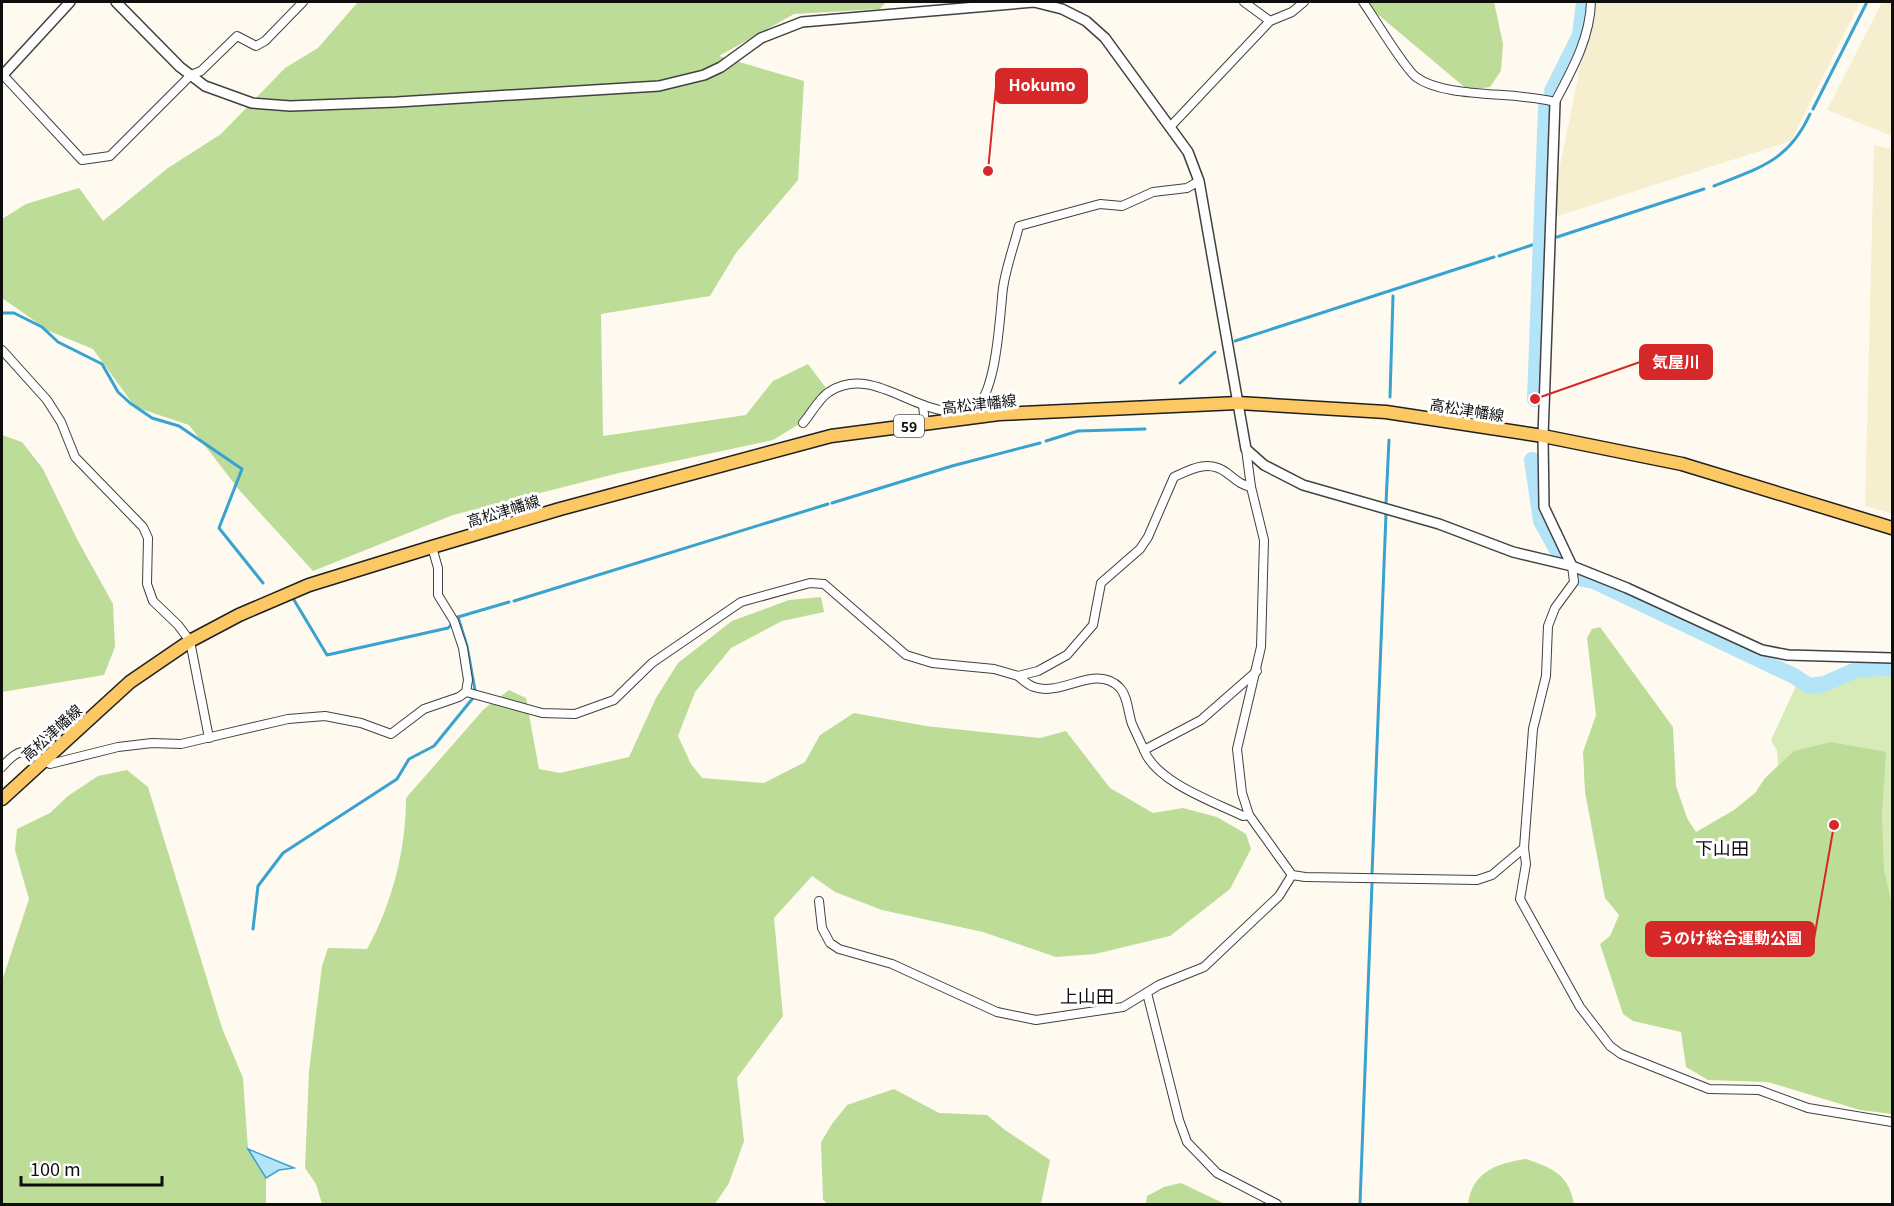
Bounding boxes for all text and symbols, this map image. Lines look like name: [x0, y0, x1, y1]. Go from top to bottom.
callout: Hokumo: [996, 69, 1087, 103]
text: Hokumo: [1008, 72, 1076, 96]
callout: 気屋川: [1640, 345, 1712, 379]
text: 気屋川: [1652, 349, 1700, 373]
street label: 高松津幡線: [941, 389, 1017, 417]
street label: 高松津幡線: [1428, 393, 1506, 425]
road number: 59: [894, 415, 924, 437]
street label: 高松津幡線: [464, 489, 542, 531]
street label: 高松津幡線: [16, 699, 86, 765]
district label: 下山田: [1695, 834, 1749, 860]
callout: うのけ総合運動公園: [1646, 922, 1814, 956]
text: うのけ総合運動公園: [1658, 925, 1802, 949]
district label: 上山田: [1060, 982, 1114, 1008]
scale bar: [21, 1149, 162, 1187]
text: 100 m: [30, 1155, 81, 1181]

